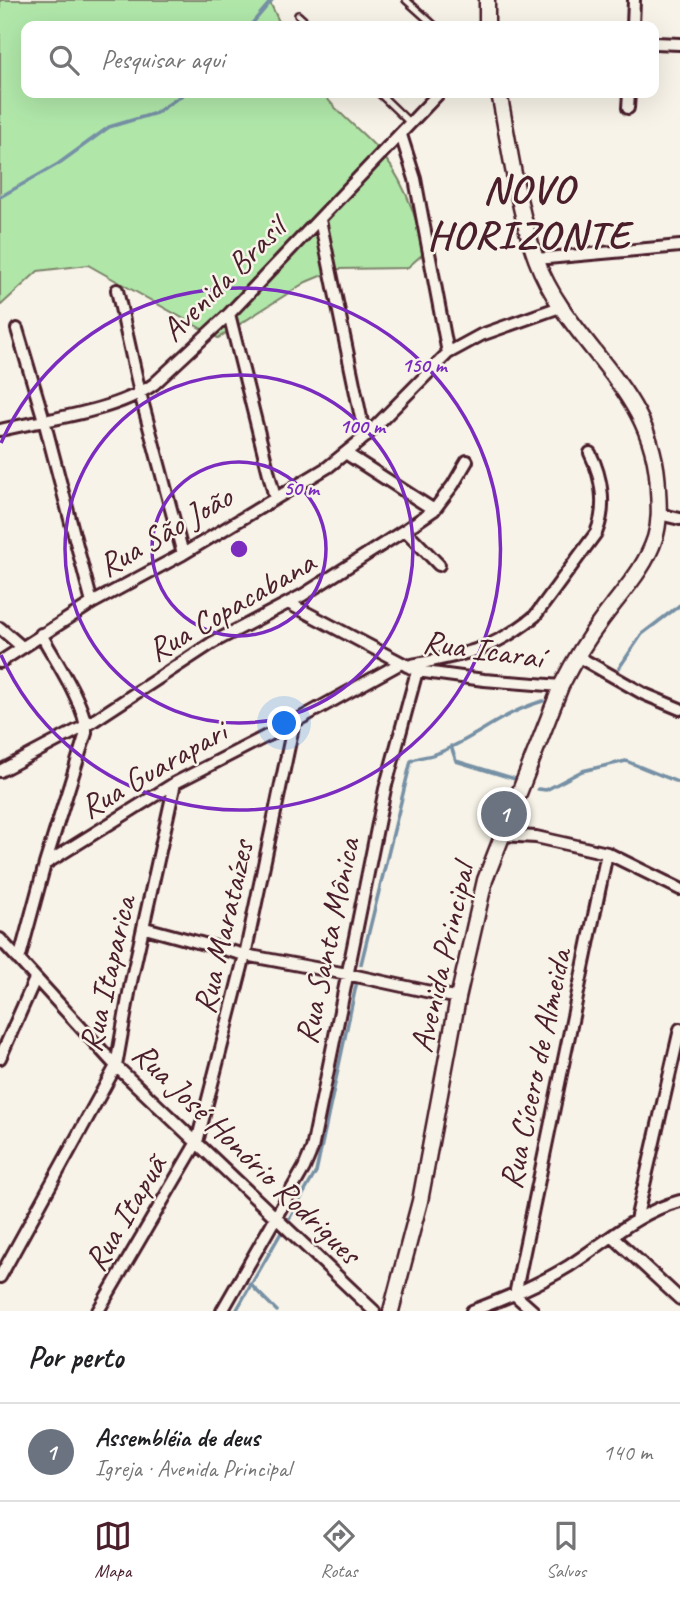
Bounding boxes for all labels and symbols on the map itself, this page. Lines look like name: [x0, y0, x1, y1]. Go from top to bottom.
district label: NOVO HORIZONTE: [427, 164, 634, 260]
street label: Avenida Brasil: [152, 204, 298, 350]
text: 150 m: [401, 352, 449, 378]
text: 100 m: [339, 413, 387, 439]
street label: Rua São João: [90, 475, 242, 586]
text: 50 m: [283, 475, 321, 501]
centre of rings: [227, 537, 251, 561]
street label: Rua Copacabana: [140, 540, 325, 671]
street label: Rua Icaraí: [420, 620, 552, 679]
your location: [267, 706, 301, 740]
street label: Rua Guarapari: [72, 708, 237, 828]
pin: 1: [481, 788, 527, 840]
street label: Rua Santa Mônica: [285, 833, 370, 1048]
street label: Rua Marataízes: [183, 834, 264, 1018]
street label: Avenida Principal: [400, 854, 485, 1056]
street label: Rua Itaparica: [69, 890, 146, 1056]
street label: Rua Cícero de Almeida: [489, 943, 581, 1193]
street label: Rua José Honório Rodrigues: [124, 1033, 372, 1275]
street label: Rua Itapuã: [74, 1145, 178, 1278]

